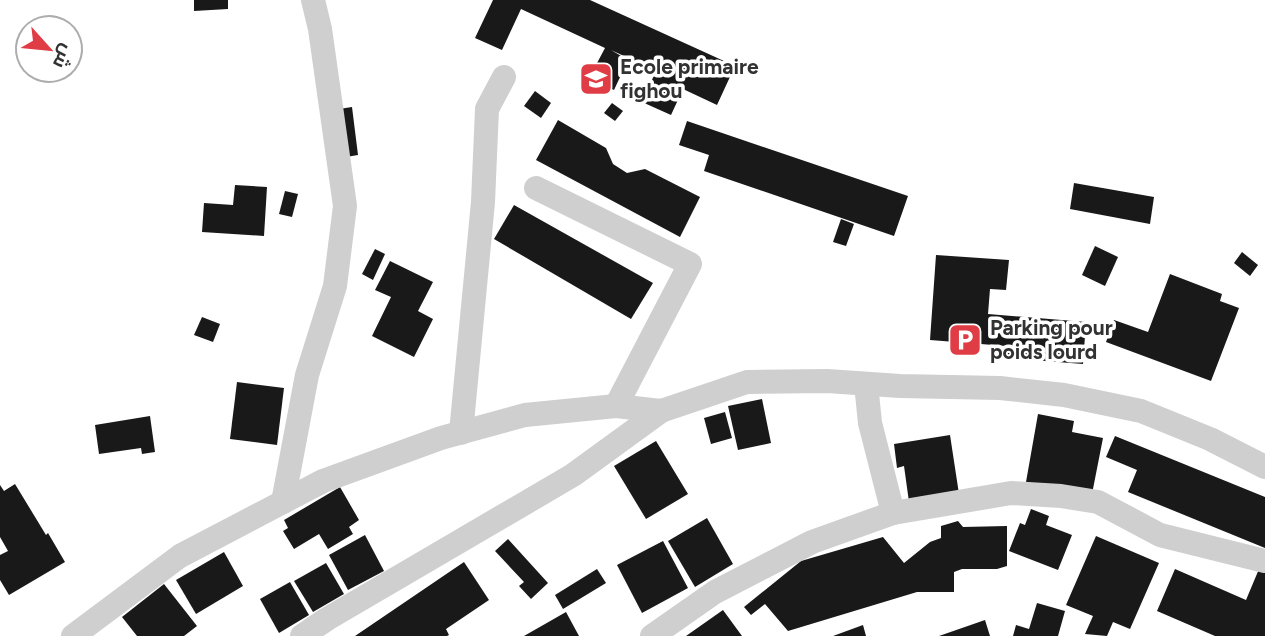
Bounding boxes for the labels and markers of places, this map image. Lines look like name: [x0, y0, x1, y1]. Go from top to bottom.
place label: Ecole primaire fighou: [620, 54, 759, 103]
school or university icon: Ecole primaire fighou: [577, 60, 615, 98]
place label: Parking pour poids lourd: [990, 315, 1113, 364]
parking icon: Parking pour poids lourd: [946, 321, 984, 359]

